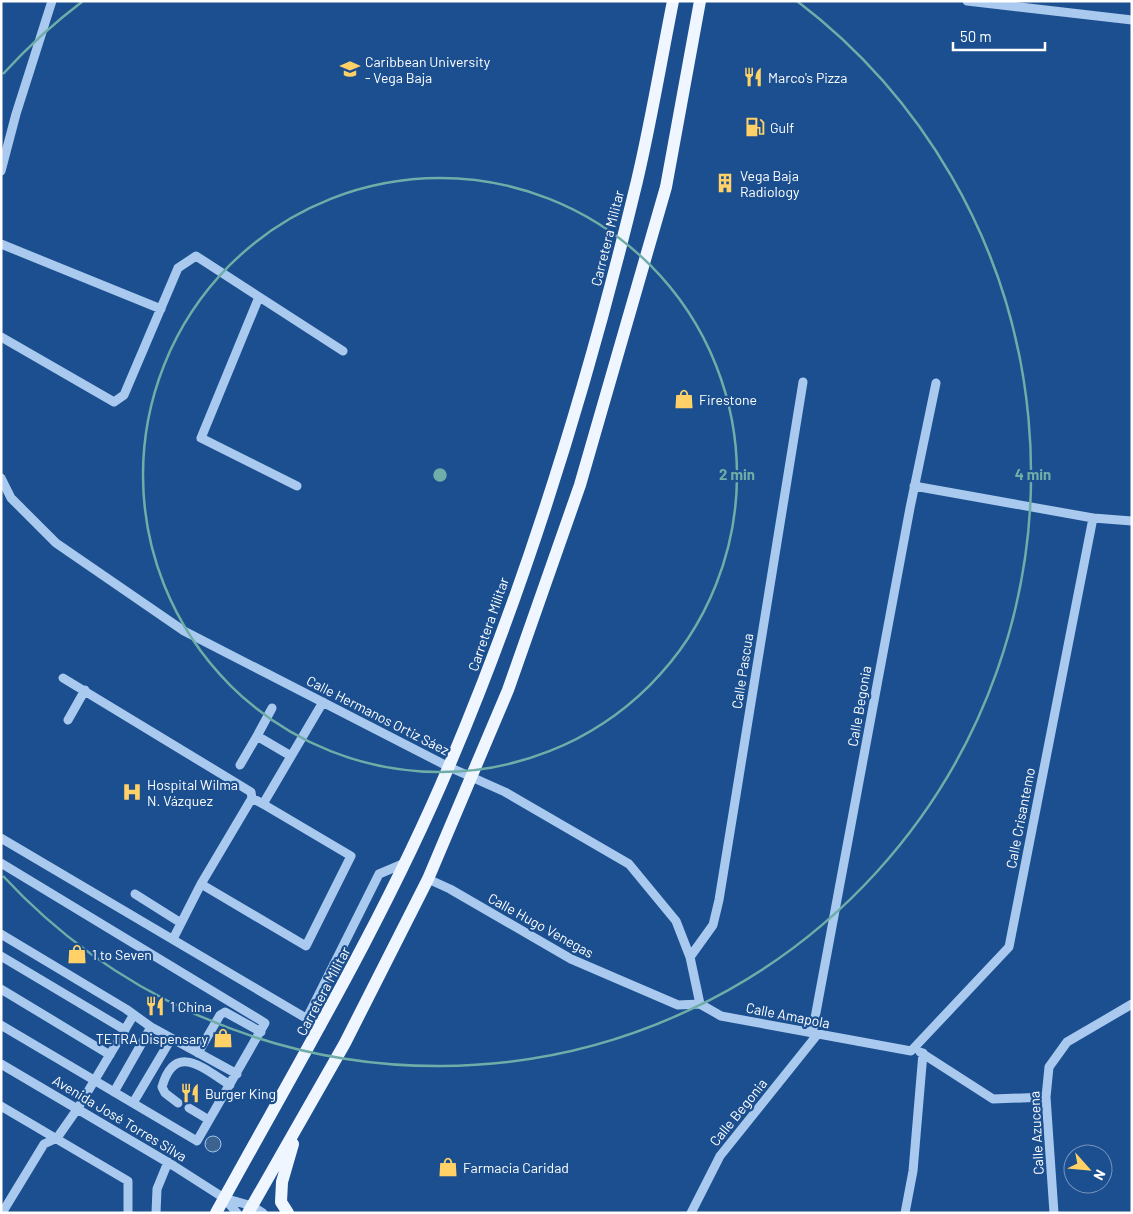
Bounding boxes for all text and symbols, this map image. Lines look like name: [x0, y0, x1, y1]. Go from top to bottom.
scale bar: [953, 20, 1046, 52]
text: 50 m: [960, 27, 992, 45]
place label: Caribbean University - Vega Baja: [365, 53, 491, 86]
school or university icon: Caribbean University - Vega Baja: [339, 58, 361, 80]
restaurant icon: Marco's Pizza: [742, 66, 764, 88]
place label: Marco's Pizza: [768, 69, 847, 86]
fuel station icon: Gulf: [744, 116, 766, 138]
place label: Gulf: [770, 119, 794, 136]
place label: Vega Baja Radiology: [740, 167, 800, 200]
building icon: Vega Baja Radiology: [714, 172, 736, 194]
street label: Carretera Militar: [587, 188, 627, 288]
shop icon: Firestone: [673, 388, 695, 410]
place label: Firestone: [699, 391, 757, 408]
text: 2 min: [719, 465, 755, 483]
text: 4 min: [1015, 465, 1051, 483]
centre of rings: [431, 466, 449, 484]
street label: Carretera Militar: [464, 575, 512, 673]
street label: Calle Pascua: [728, 632, 756, 710]
street label: Calle Begonia: [844, 664, 874, 748]
street label: Calle Hermanos Ortiz Sáez: [304, 672, 452, 758]
street label: Calle Crisantemo: [1002, 766, 1038, 870]
place label: Hospital Wilma N. Vázquez: [147, 776, 238, 809]
hospital icon: Hospital Wilma N. Vázquez: [121, 781, 143, 803]
street label: Calle Hugo Venegas: [485, 889, 597, 961]
shop icon: 1 to Seven: [66, 943, 88, 965]
street label: Carretera Militar: [292, 944, 354, 1038]
place label: 1 to Seven: [92, 946, 152, 963]
restaurant icon: 1 China: [144, 995, 166, 1017]
place label: 1 China: [170, 998, 212, 1015]
street label: Calle Amapola: [745, 999, 831, 1031]
shop icon: TETRA Dispensary: [212, 1027, 234, 1049]
place label: TETRA Dispensary: [96, 1030, 209, 1047]
street label: Avenida José Torres Silva: [50, 1071, 190, 1165]
street label: Calle Begonia: [706, 1075, 770, 1149]
restaurant icon: Burger King: [179, 1082, 201, 1104]
place label: Burger King: [205, 1085, 276, 1102]
street label: Calle Azucena: [1025, 1091, 1047, 1175]
north arrow: [1063, 1144, 1113, 1194]
shop icon: Farmacia Caridad: [437, 1156, 459, 1178]
place label: Farmacia Caridad: [463, 1159, 569, 1176]
text: N: [1090, 1167, 1110, 1183]

